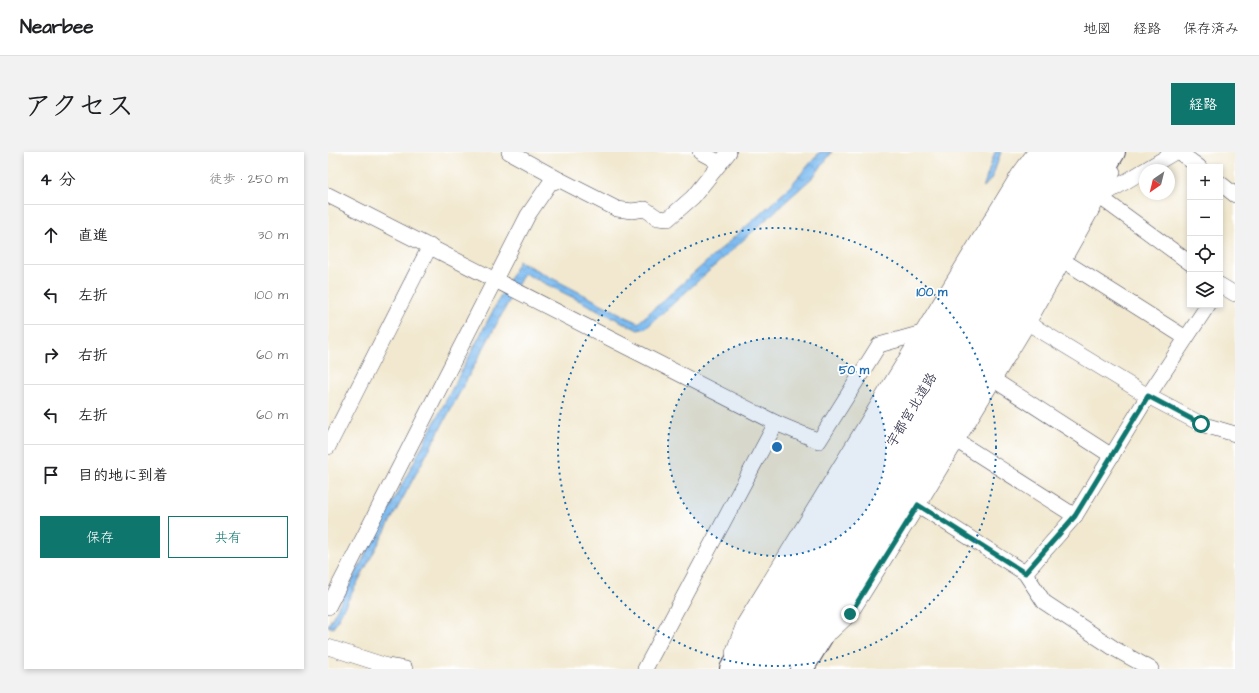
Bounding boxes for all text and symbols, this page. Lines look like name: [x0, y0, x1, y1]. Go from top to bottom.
text: Nearbee: [20, 14, 94, 41]
text: 地図: [1083, 19, 1111, 39]
text: 経路: [1133, 19, 1161, 39]
text: 保存済み: [1183, 19, 1239, 39]
button: 経路: [1171, 83, 1235, 125]
text: アクセス: [24, 87, 134, 126]
north arrow: [1139, 164, 1175, 200]
map controls: [1187, 164, 1223, 308]
button: +: [1187, 164, 1223, 200]
text: 4 分: [40, 168, 75, 192]
text: 徒歩 · 250 m: [210, 170, 288, 188]
button: −: [1187, 200, 1223, 236]
icon: ahead: [40, 224, 62, 246]
text: 直進: [78, 225, 108, 246]
text: 30 m: [258, 226, 288, 244]
button: locate: [1187, 236, 1223, 272]
button: layers: [1187, 272, 1223, 308]
icon: left: [40, 284, 62, 306]
text: 100 m: [917, 284, 948, 301]
text: 左折: [78, 285, 108, 306]
text: 100 m: [255, 286, 288, 304]
icon: right: [40, 344, 62, 366]
text: 右折: [78, 345, 108, 366]
text: 60 m: [256, 346, 288, 364]
text: 50 m: [839, 362, 870, 379]
street label: 宇都宮北道路: [882, 369, 942, 451]
icon: left: [40, 404, 62, 426]
text: 左折: [78, 405, 108, 426]
text: 60 m: [256, 406, 288, 424]
route start: [1192, 415, 1210, 433]
centre of rings: [770, 440, 784, 454]
icon: arrive: [40, 464, 62, 486]
text: 目的地に到着: [78, 465, 168, 486]
button: 保存: [40, 516, 160, 558]
button: 共有: [168, 516, 288, 558]
route end: [841, 605, 859, 623]

